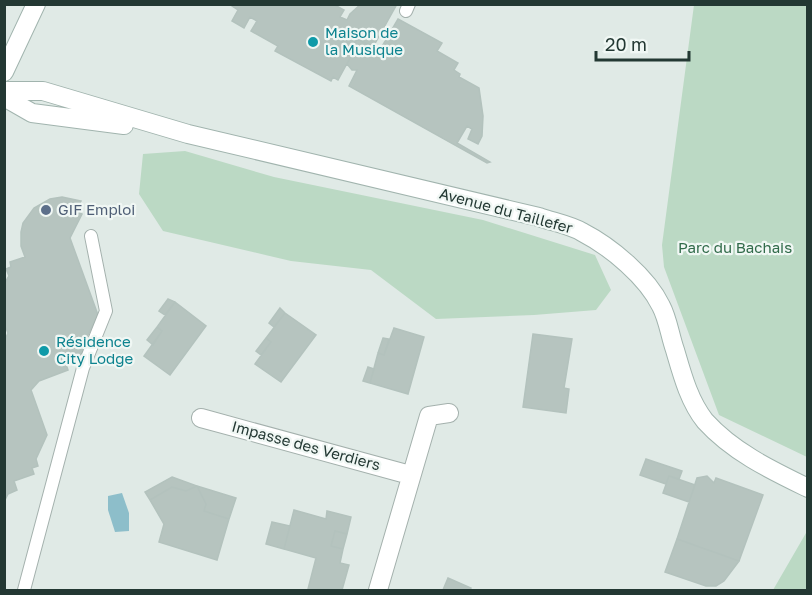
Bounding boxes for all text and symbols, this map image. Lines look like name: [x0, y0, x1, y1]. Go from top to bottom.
place label: Maison de la Musique: [325, 23, 403, 58]
scale bar: [596, 24, 689, 62]
text: 20 m: [605, 33, 647, 55]
marker: Maison de la Musique: [306, 35, 320, 49]
street label: Avenue du Taillefer: [438, 184, 575, 237]
place label: GIF Emploi: [58, 200, 135, 218]
marker: GIF Emploi: [39, 203, 53, 217]
park label: Parc du Bachais: [678, 238, 792, 256]
place label: Résidence City Lodge: [56, 332, 134, 367]
marker: Résidence City Lodge: [37, 344, 51, 358]
street label: Impasse des Verdiers: [230, 417, 383, 474]

